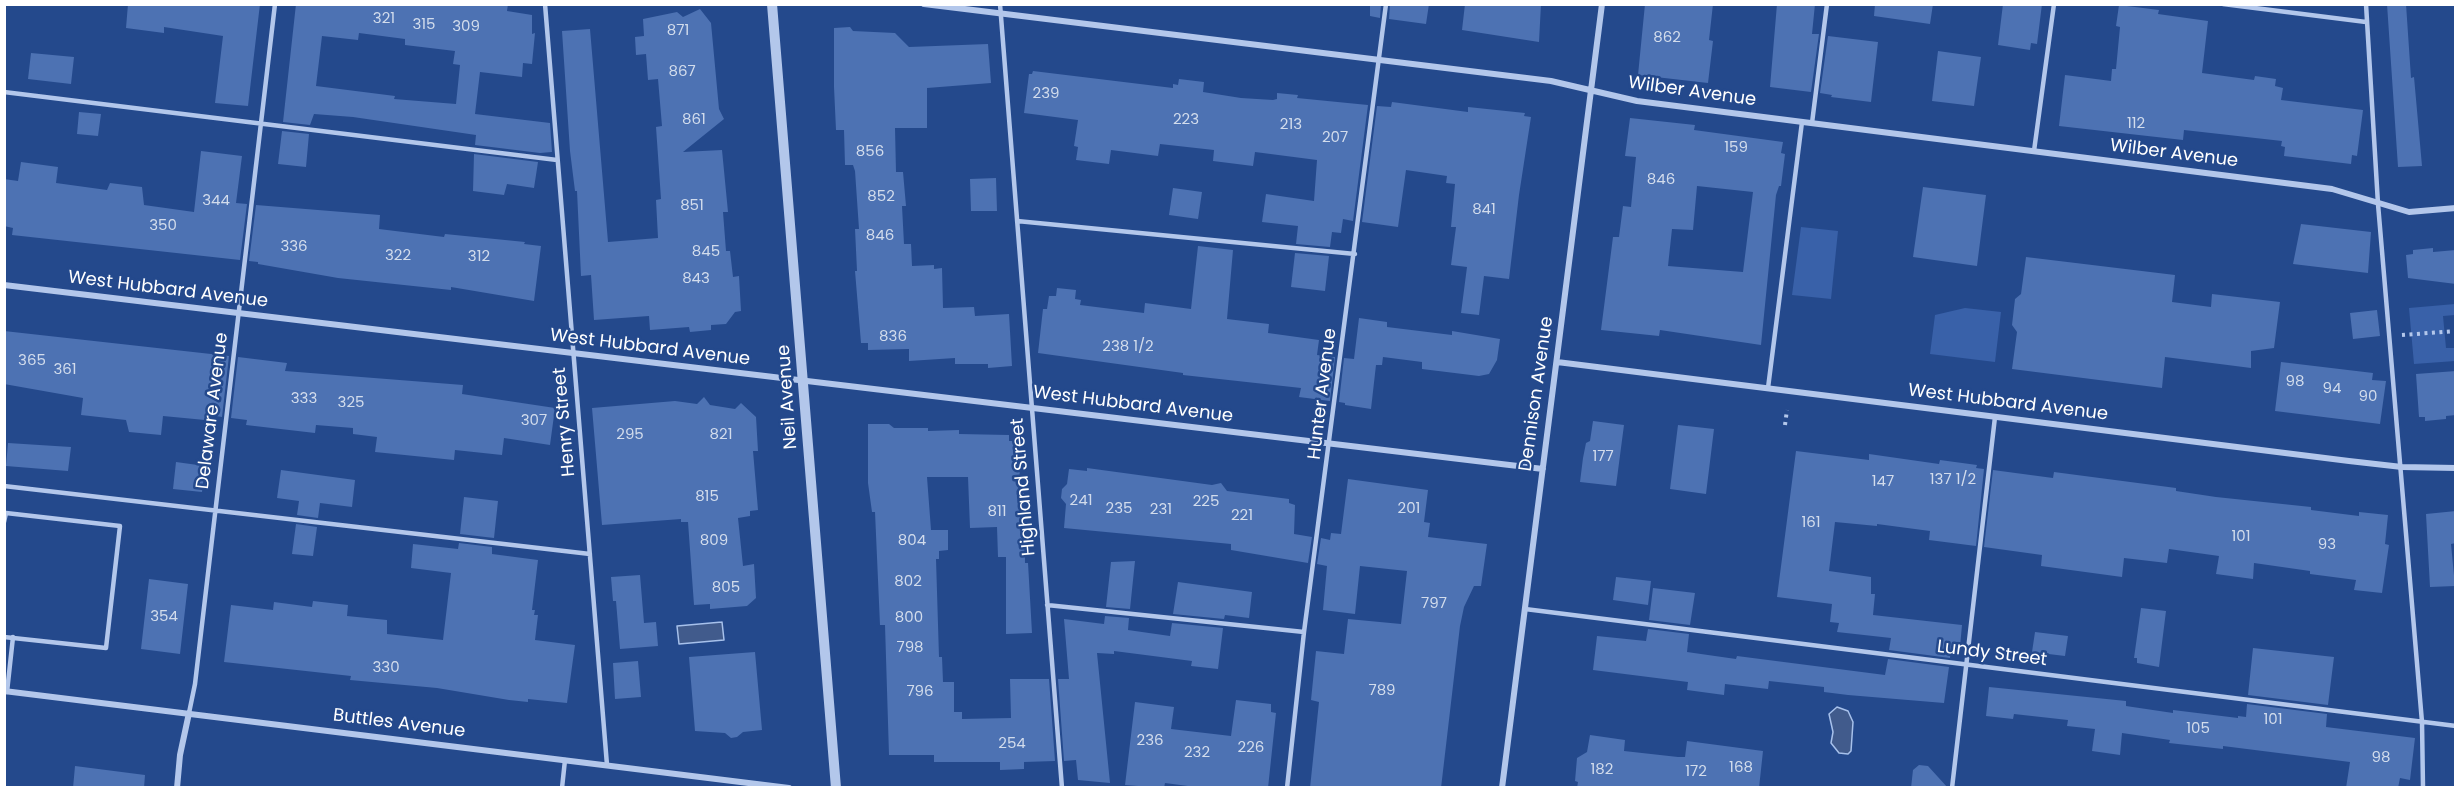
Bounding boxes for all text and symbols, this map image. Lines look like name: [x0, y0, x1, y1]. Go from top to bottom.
house number: 321: [373, 10, 395, 28]
house number: 315: [412, 16, 436, 34]
house number: 309: [452, 18, 480, 36]
house number: 871: [667, 22, 689, 40]
house number: 862: [1653, 29, 1681, 47]
house number: 867: [668, 63, 696, 81]
street label: Wilber Avenue: [1627, 72, 1757, 112]
house number: 239: [1033, 85, 1059, 103]
house number: 861: [682, 111, 706, 129]
house number: 223: [1173, 111, 1199, 129]
house number: 112: [2127, 115, 2145, 133]
house number: 213: [1280, 116, 1302, 134]
house number: 207: [1322, 129, 1348, 147]
street label: Wilber Avenue: [2109, 135, 2239, 173]
house number: 159: [1724, 139, 1748, 157]
house number: 856: [856, 143, 884, 161]
house number: 846: [1647, 171, 1675, 189]
house number: 852: [867, 188, 895, 206]
house number: 344: [202, 192, 230, 210]
house number: 851: [680, 197, 704, 215]
house number: 841: [1472, 201, 1496, 219]
house number: 350: [149, 217, 177, 235]
house number: 846: [866, 227, 894, 245]
house number: 336: [280, 238, 308, 256]
house number: 845: [692, 243, 720, 261]
house number: 322: [385, 247, 411, 265]
house number: 312: [468, 248, 490, 266]
street label: West Hubbard Avenue: [67, 267, 269, 313]
house number: 843: [682, 270, 710, 288]
street label: Dennison Avenue: [1515, 315, 1559, 473]
street label: West Hubbard Avenue: [549, 325, 751, 371]
street label: Hunter Avenue: [1304, 327, 1342, 461]
house number: 836: [879, 328, 907, 346]
street label: Delaware Avenue: [193, 331, 233, 491]
house number: 238 1/2: [1102, 338, 1154, 356]
street label: Neil Avenue: [774, 344, 802, 450]
house number: 365: [18, 352, 46, 370]
house number: 361: [53, 361, 77, 379]
street label: Henry Street: [549, 367, 581, 477]
house number: 98: [2286, 373, 2304, 391]
street label: West Hubbard Avenue: [1907, 380, 2109, 426]
house number: 94: [2323, 380, 2341, 398]
street label: West Hubbard Avenue: [1032, 382, 1234, 428]
house number: 90: [2359, 388, 2377, 406]
house number: 333: [291, 390, 317, 408]
house number: 325: [338, 394, 364, 412]
house number: 307: [521, 412, 547, 430]
street label: Highland Street: [1007, 417, 1041, 557]
house number: 295: [616, 426, 644, 444]
house number: 821: [710, 426, 732, 444]
house number: 177: [1592, 448, 1614, 466]
house number: 137 1/2: [1930, 471, 1976, 489]
house number: 147: [1872, 473, 1894, 491]
house number: 815: [695, 488, 719, 506]
house number: 241: [1070, 492, 1092, 510]
house number: 225: [1193, 493, 1219, 511]
house number: 235: [1106, 500, 1132, 518]
house number: 201: [1398, 500, 1420, 518]
house number: 231: [1150, 501, 1172, 519]
house number: 811: [987, 503, 1007, 521]
house number: 221: [1231, 507, 1253, 525]
house number: 161: [1801, 514, 1821, 532]
house number: 101: [2231, 528, 2251, 546]
house number: 809: [700, 532, 728, 550]
house number: 804: [898, 532, 926, 550]
house number: 93: [2318, 536, 2336, 554]
house number: 802: [894, 573, 922, 591]
house number: 805: [712, 579, 740, 597]
house number: 797: [1421, 595, 1447, 613]
house number: 354: [150, 608, 178, 626]
house number: 800: [895, 609, 923, 627]
street label: Lundy Street: [1936, 637, 2048, 671]
house number: 798: [896, 639, 924, 657]
house number: 330: [372, 659, 400, 677]
house number: 789: [1368, 682, 1396, 700]
house number: 796: [906, 683, 934, 701]
street label: Buttles Avenue: [332, 705, 466, 743]
house number: 101: [2263, 711, 2283, 729]
house number: 105: [2186, 720, 2210, 738]
house number: 236: [1137, 732, 1163, 750]
house number: 254: [998, 735, 1026, 753]
house number: 226: [1238, 739, 1264, 757]
house number: 232: [1184, 744, 1210, 762]
house number: 98: [2372, 749, 2390, 767]
house number: 168: [1729, 759, 1753, 777]
house number: 182: [1591, 761, 1613, 779]
house number: 172: [1685, 763, 1707, 781]

